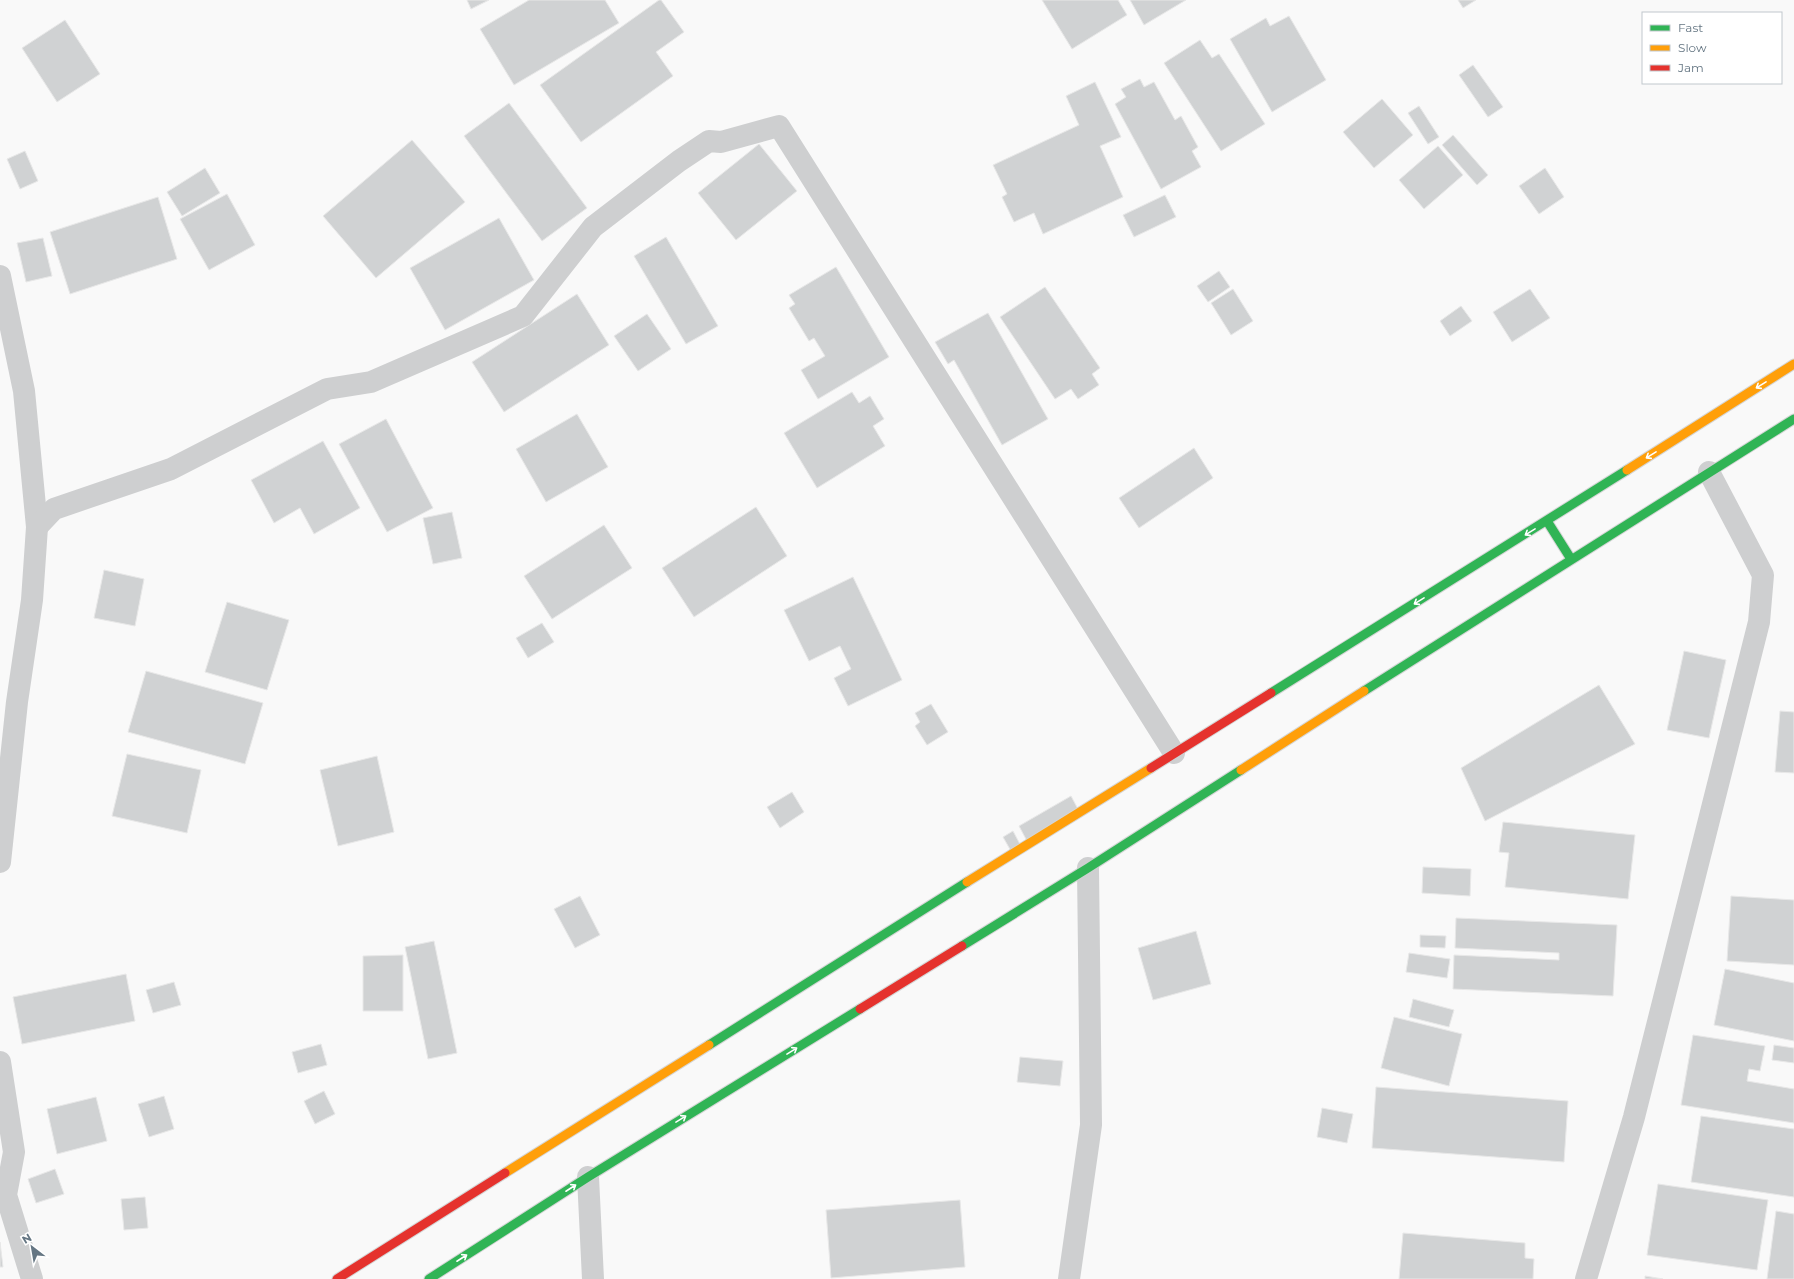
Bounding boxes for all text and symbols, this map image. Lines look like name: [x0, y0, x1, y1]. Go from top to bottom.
legend: [1642, 12, 1782, 84]
text: Fast: [1678, 20, 1703, 35]
text: Slow: [1678, 40, 1707, 55]
text: Jam: [1677, 60, 1704, 75]
one-way arrow: [1756, 381, 1767, 389]
one-way arrow: [1646, 451, 1657, 459]
one-way arrow: [1525, 528, 1536, 536]
one-way arrow: [1413, 597, 1425, 605]
one-way arrow: [786, 1047, 797, 1055]
one-way arrow: [675, 1115, 687, 1123]
one-way arrow: [565, 1184, 576, 1192]
north arrow: [12, 1227, 52, 1267]
text: N: [19, 1230, 34, 1247]
one-way arrow: [456, 1254, 467, 1262]

